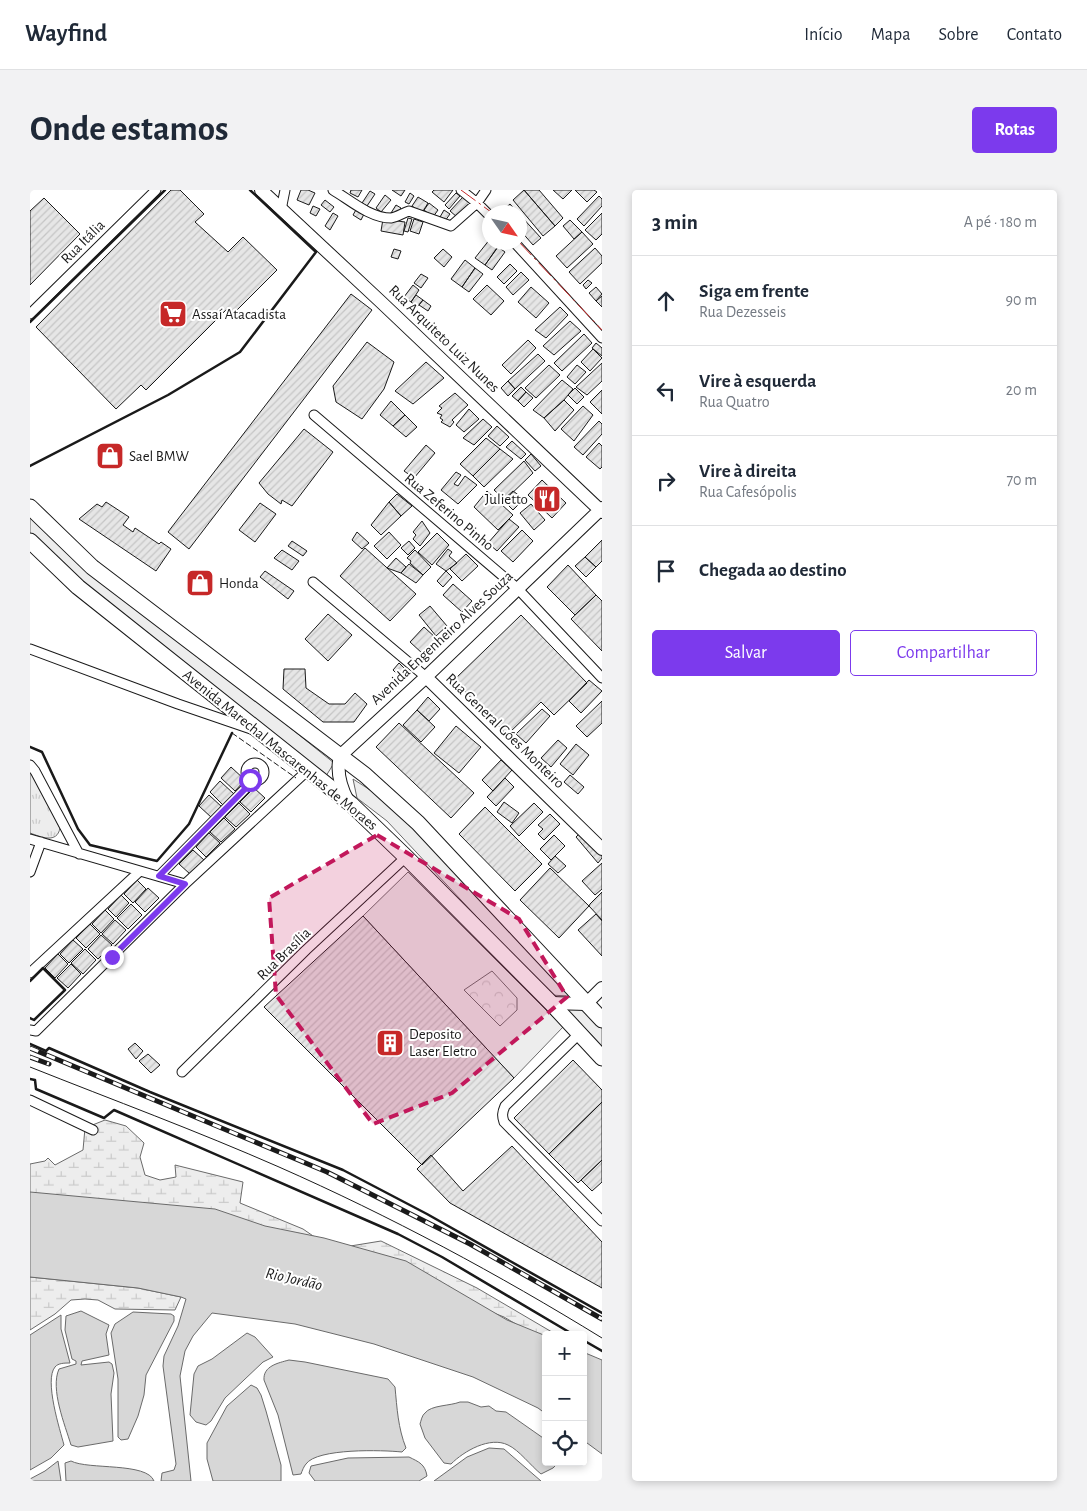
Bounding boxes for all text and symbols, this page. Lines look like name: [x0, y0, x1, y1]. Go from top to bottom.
text: Wayfind: [25, 22, 107, 46]
text: Início: [804, 26, 843, 44]
text: Mapa: [871, 26, 911, 44]
text: Sobre: [939, 26, 979, 44]
text: Contato: [1007, 26, 1062, 44]
button: Rotas: [972, 107, 1057, 153]
text: Onde estamos: [30, 112, 229, 147]
north arrow: [482, 205, 527, 250]
text: 3 min: [652, 212, 698, 233]
text: A pé · 180 m: [964, 214, 1037, 230]
street label: Rua Itália: [58, 217, 108, 267]
street label: Rua Arquiteto Luiz Nunes: [386, 282, 502, 396]
text: Siga em frente: [699, 282, 809, 301]
icon: ahead: [652, 287, 680, 315]
text: 90 m: [1006, 292, 1037, 308]
supermarket icon: Assaí Atacadista: [158, 299, 188, 329]
text: Rua Dezesseis: [699, 304, 786, 320]
place label: Assaí Atacadista: [192, 307, 286, 322]
text: Vire à esquerda: [699, 372, 816, 391]
icon: left: [652, 377, 680, 405]
text: 20 m: [1006, 382, 1037, 398]
text: Rua Quatro: [699, 394, 770, 410]
shop icon: Sael BMW: [95, 441, 125, 471]
place label: Sael BMW: [129, 449, 190, 464]
text: Vire à direita: [699, 462, 797, 481]
icon: right: [652, 467, 680, 495]
street label: Rua Zeferino Pinho: [402, 471, 496, 553]
text: 70 m: [1006, 472, 1037, 488]
restaurant icon: Julietto: [532, 484, 562, 514]
text: Rua Cafesópolis: [699, 484, 797, 500]
place label: Julietto: [485, 492, 528, 507]
icon: arrive: [652, 557, 680, 585]
text: Chegada ao destino: [699, 561, 847, 580]
shop icon: Honda: [185, 568, 215, 598]
street label: Avenida Engenheiro Alves Souza: [368, 568, 516, 708]
place label: Honda: [219, 576, 259, 591]
button: Salvar: [652, 630, 840, 676]
button: Compartilhar: [850, 630, 1037, 676]
street label: Avenida Marechal Mascarenhas de Moraes: [180, 667, 380, 833]
street label: Rua General Góes Monteiro: [443, 671, 567, 791]
route start: [239, 769, 262, 792]
street label: Rua Brasília: [254, 925, 314, 983]
route end: [101, 946, 124, 969]
place label: Deposito Laser Eletro: [409, 1027, 477, 1059]
building icon: Deposito Laser Eletro: [375, 1028, 405, 1058]
water label: Rio Jordão: [264, 1265, 324, 1293]
map controls: [542, 1331, 587, 1466]
button: +: [542, 1331, 587, 1376]
button: −: [542, 1376, 587, 1421]
button: locate: [542, 1421, 587, 1466]

